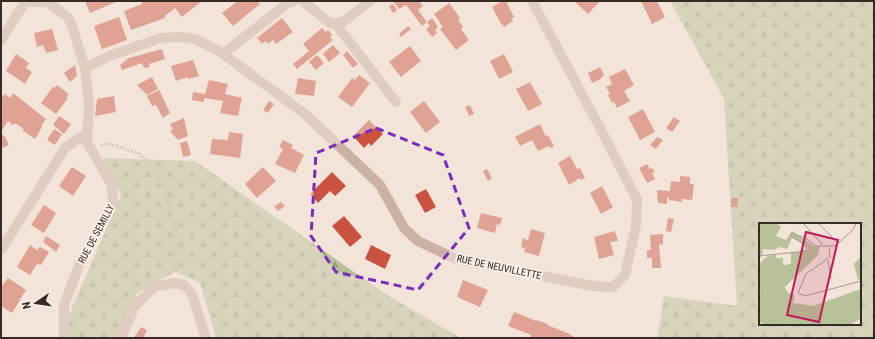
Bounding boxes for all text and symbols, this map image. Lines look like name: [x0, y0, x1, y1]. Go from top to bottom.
street label: RUE DE SEMILLY: [76, 202, 116, 265]
inset map: [759, 223, 861, 325]
street label: RUE DE NEUVILLETTE: [456, 253, 542, 281]
north arrow: [16, 283, 56, 323]
text: N: [20, 300, 34, 310]

